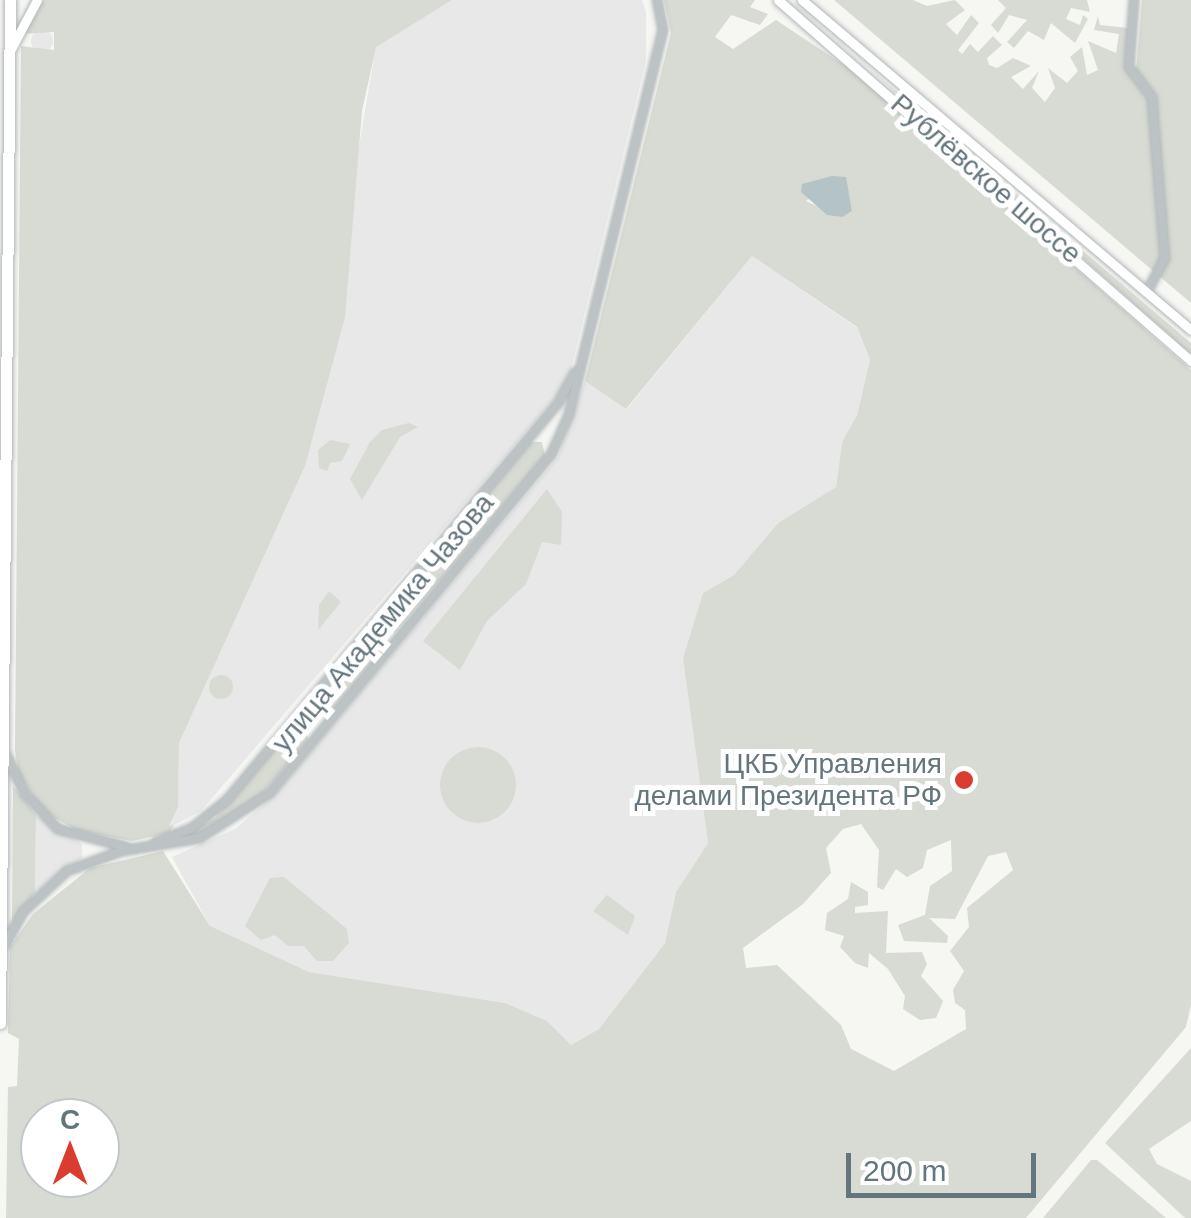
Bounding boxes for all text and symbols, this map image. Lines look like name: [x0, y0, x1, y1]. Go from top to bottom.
street label: Рублёвское шоссе: [884, 87, 1088, 271]
street label: улица Академика Чазова: [265, 487, 501, 759]
place label: ЦКБ Управления делами Президента РФ: [634, 747, 942, 813]
marker: ЦКБ Управления делами Президента РФ: [951, 767, 977, 793]
north arrow: [20, 1098, 120, 1198]
text: С: [60, 1104, 80, 1135]
scale bar: [851, 1133, 1041, 1195]
text: 200 m: [863, 1154, 946, 1187]

